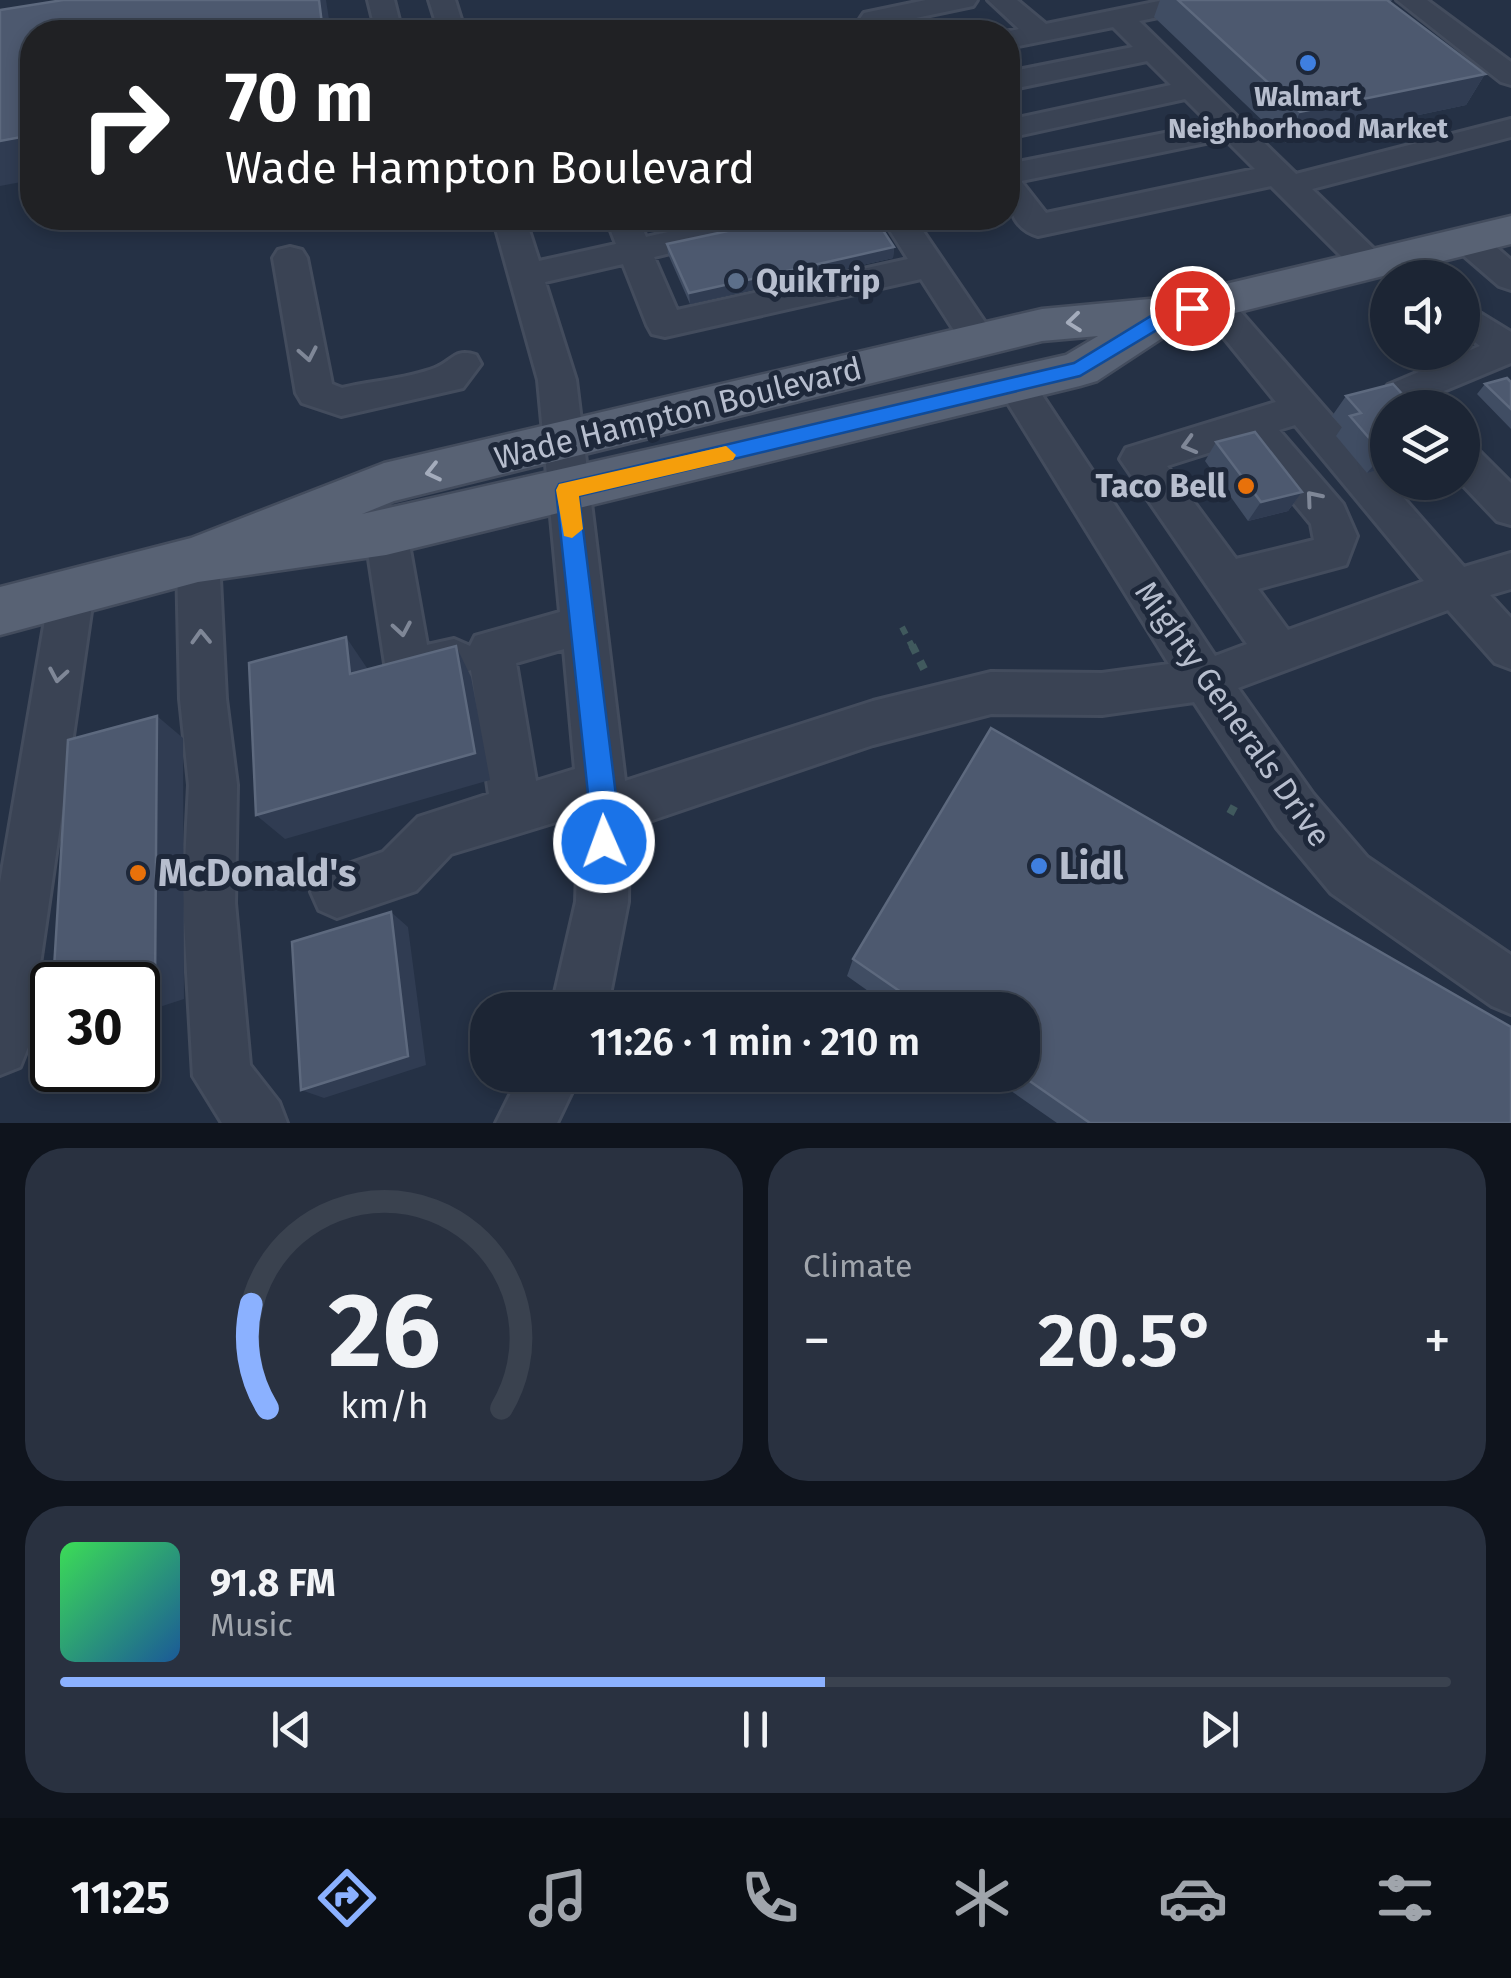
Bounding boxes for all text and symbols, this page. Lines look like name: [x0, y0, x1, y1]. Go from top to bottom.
marker: Walmart Neighborhood Market: [1297, 52, 1319, 74]
text: 70 m: [225, 56, 374, 140]
icon: right: [60, 60, 190, 190]
place label: Walmart Neighborhood Market: [1168, 80, 1449, 145]
text: Wade Hampton Boulevard: [225, 141, 755, 195]
map controls: [1370, 260, 1480, 500]
button: sound: [1370, 260, 1480, 370]
place label: QuikTrip: [756, 262, 880, 300]
pin: [1150, 266, 1235, 351]
marker: QuikTrip: [725, 270, 747, 292]
icon: arrive: [1165, 281, 1220, 336]
one-way arrow: [1065, 311, 1081, 333]
one-way arrow: [297, 346, 318, 362]
street label: Wade Hampton Boulevard: [491, 349, 865, 477]
button: layers: [1370, 390, 1480, 500]
one-way arrow: [1181, 433, 1198, 454]
one-way arrow: [425, 461, 442, 482]
place label: Taco Bell: [1095, 467, 1226, 505]
marker: Taco Bell: [1235, 475, 1257, 497]
one-way arrow: [1307, 492, 1325, 510]
street label: Mighty Generals Drive: [1127, 574, 1339, 854]
one-way arrow: [391, 621, 412, 638]
one-way arrow: [191, 628, 212, 644]
one-way arrow: [48, 667, 69, 684]
position arrow: [552, 790, 656, 894]
place label: Lidl: [1059, 843, 1124, 889]
place label: McDonald's: [158, 850, 356, 896]
marker: Lidl: [1028, 855, 1050, 877]
marker: McDonald's: [127, 862, 149, 884]
speed limit sign: 30: [30, 962, 160, 1092]
text: 11:26 · 1 min · 210 m: [590, 1019, 920, 1065]
text: Climate: [803, 1247, 912, 1285]
text: 26: [328, 1269, 440, 1394]
text: 20.5°: [1038, 1296, 1216, 1386]
text: −: [803, 1308, 831, 1374]
text: +: [1424, 1308, 1451, 1374]
text: km/h: [340, 1385, 428, 1427]
text: 91.8 FM: [210, 1560, 336, 1606]
text: Music: [210, 1606, 293, 1644]
icon: previous: [264, 1702, 319, 1757]
icon: pause: [728, 1702, 783, 1757]
icon: next: [1192, 1702, 1247, 1757]
icon: directions: [312, 1863, 382, 1933]
icon: music: [523, 1863, 593, 1933]
icon: phone: [735, 1863, 805, 1933]
icon: climate: [947, 1863, 1017, 1933]
icon: car: [1158, 1863, 1228, 1933]
icon: filters: [1370, 1863, 1440, 1933]
text: 11:25: [71, 1871, 170, 1925]

